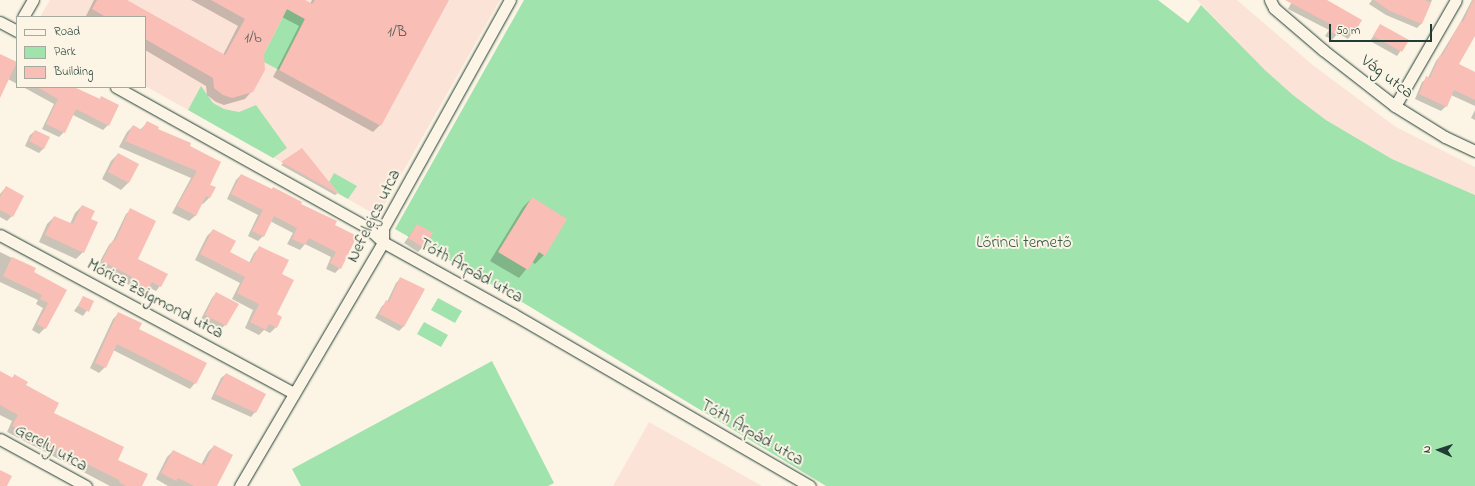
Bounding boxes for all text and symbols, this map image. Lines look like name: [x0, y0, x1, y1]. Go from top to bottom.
legend: [16, 16, 146, 88]
scale bar: [1331, 16, 1434, 42]
text: 50 m: [1336, 22, 1360, 40]
text: Road: [54, 23, 80, 41]
house number: 1/B: [387, 24, 407, 42]
house number: 1/b: [244, 30, 262, 48]
text: Park: [54, 43, 76, 61]
street label: Vág utca: [1357, 51, 1417, 103]
text: Building: [54, 63, 93, 81]
street label: Nefelejcs utca: [343, 166, 405, 266]
park label: Lőrinci temető: [976, 233, 1072, 253]
street label: Tóth Árpád utca: [416, 234, 526, 308]
street label: Móricz Zsigmond utca: [83, 254, 227, 344]
street label: Tóth Árpád utca: [697, 395, 807, 471]
street label: Gerely utca: [11, 420, 91, 476]
north arrow: [1419, 430, 1459, 470]
text: N: [1419, 445, 1435, 454]

